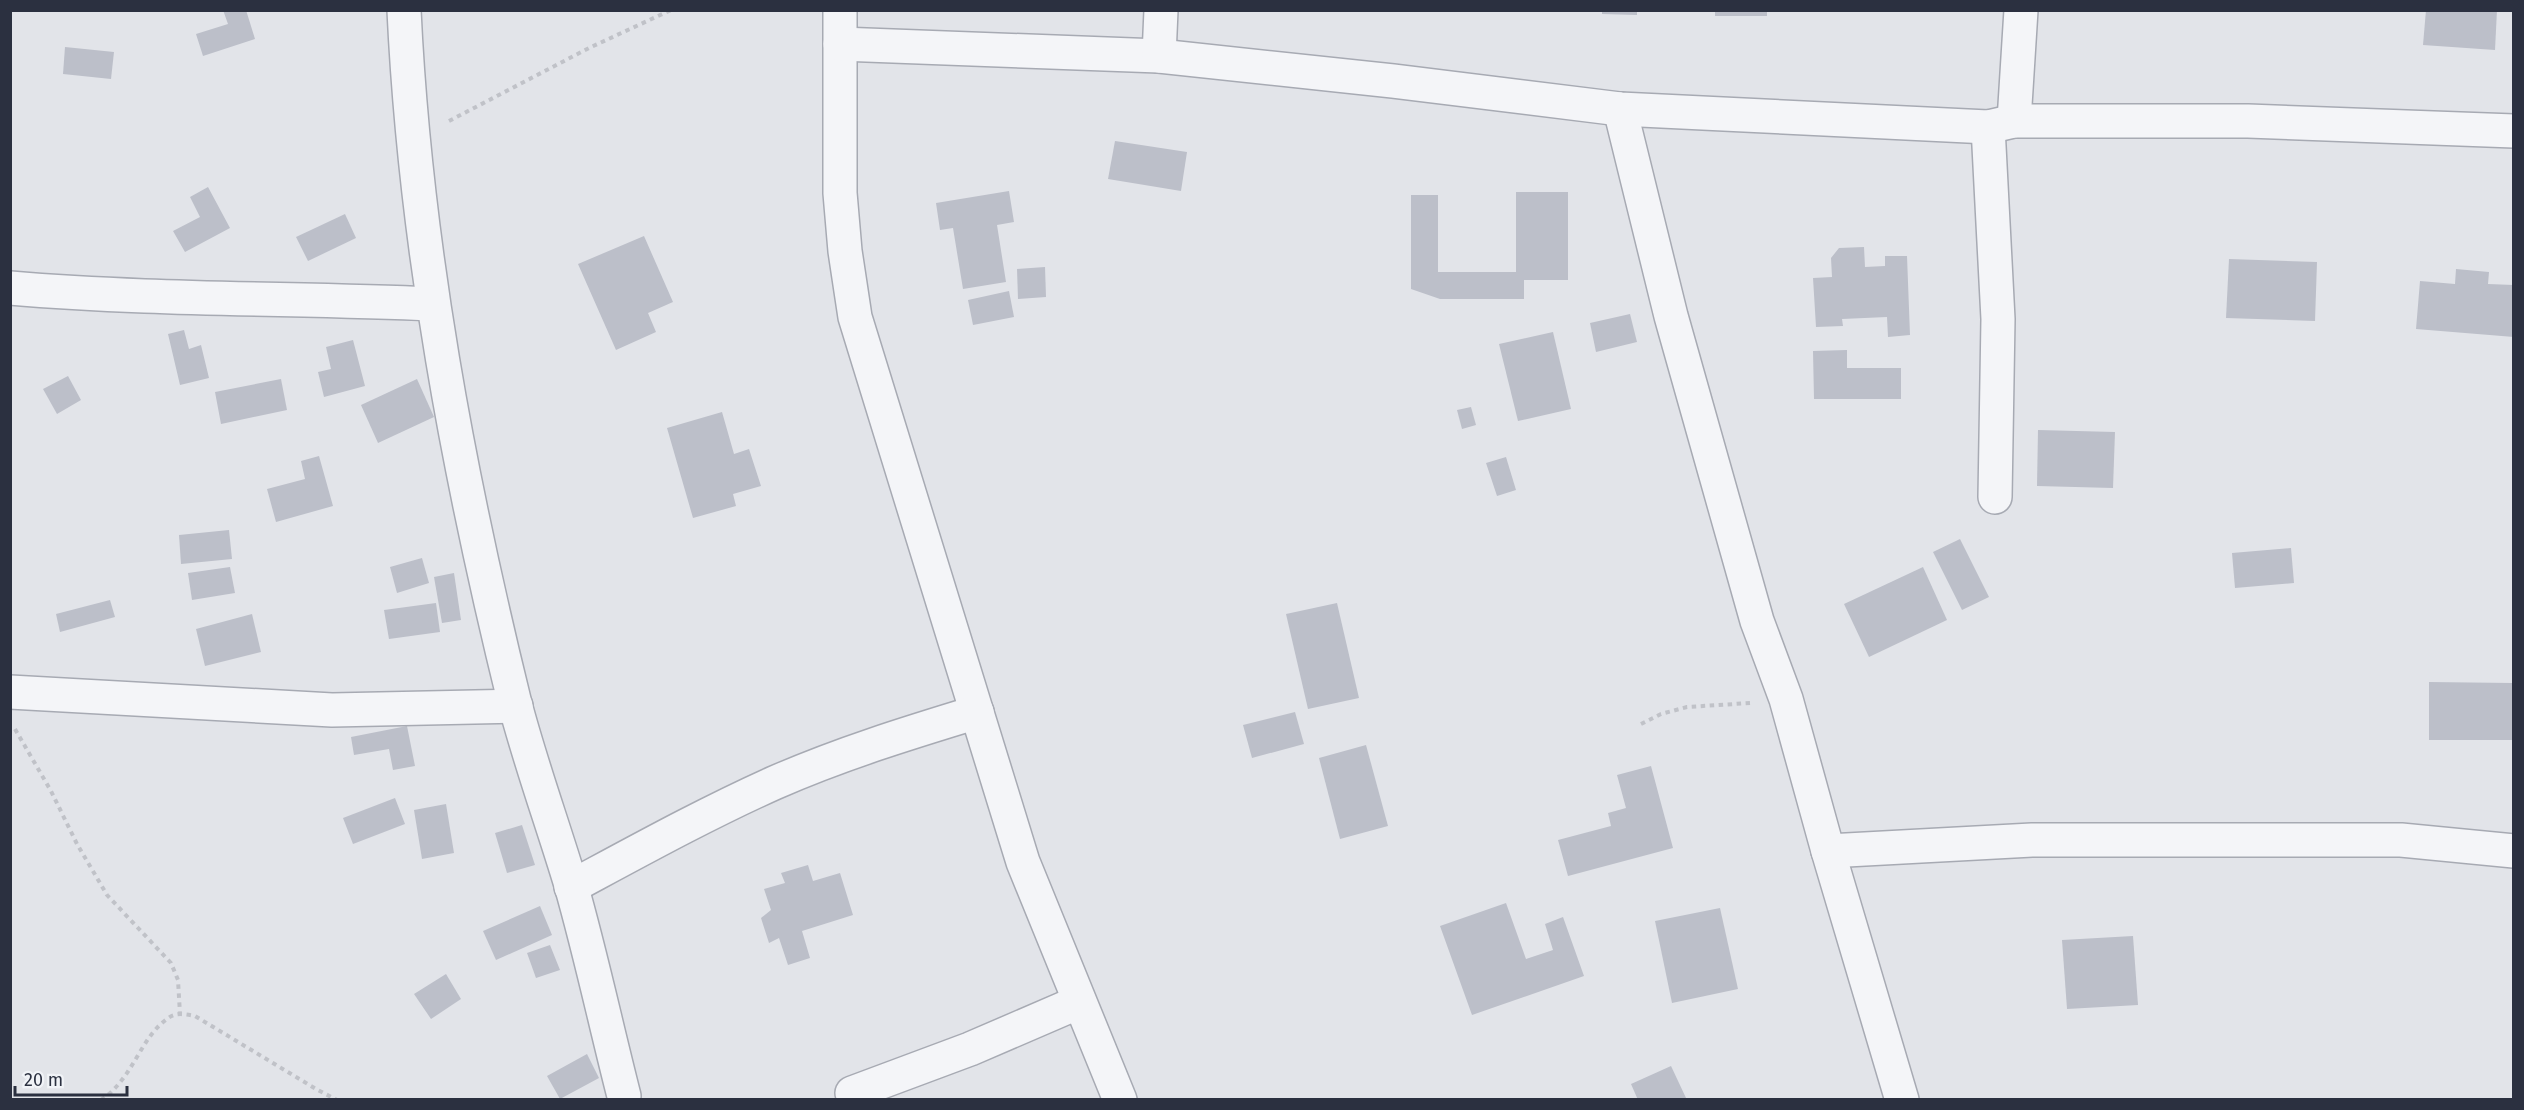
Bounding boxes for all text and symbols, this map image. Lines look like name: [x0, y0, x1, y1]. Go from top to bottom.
scale bar: [15, 1059, 128, 1097]
text: 20 m: [24, 1069, 63, 1091]

